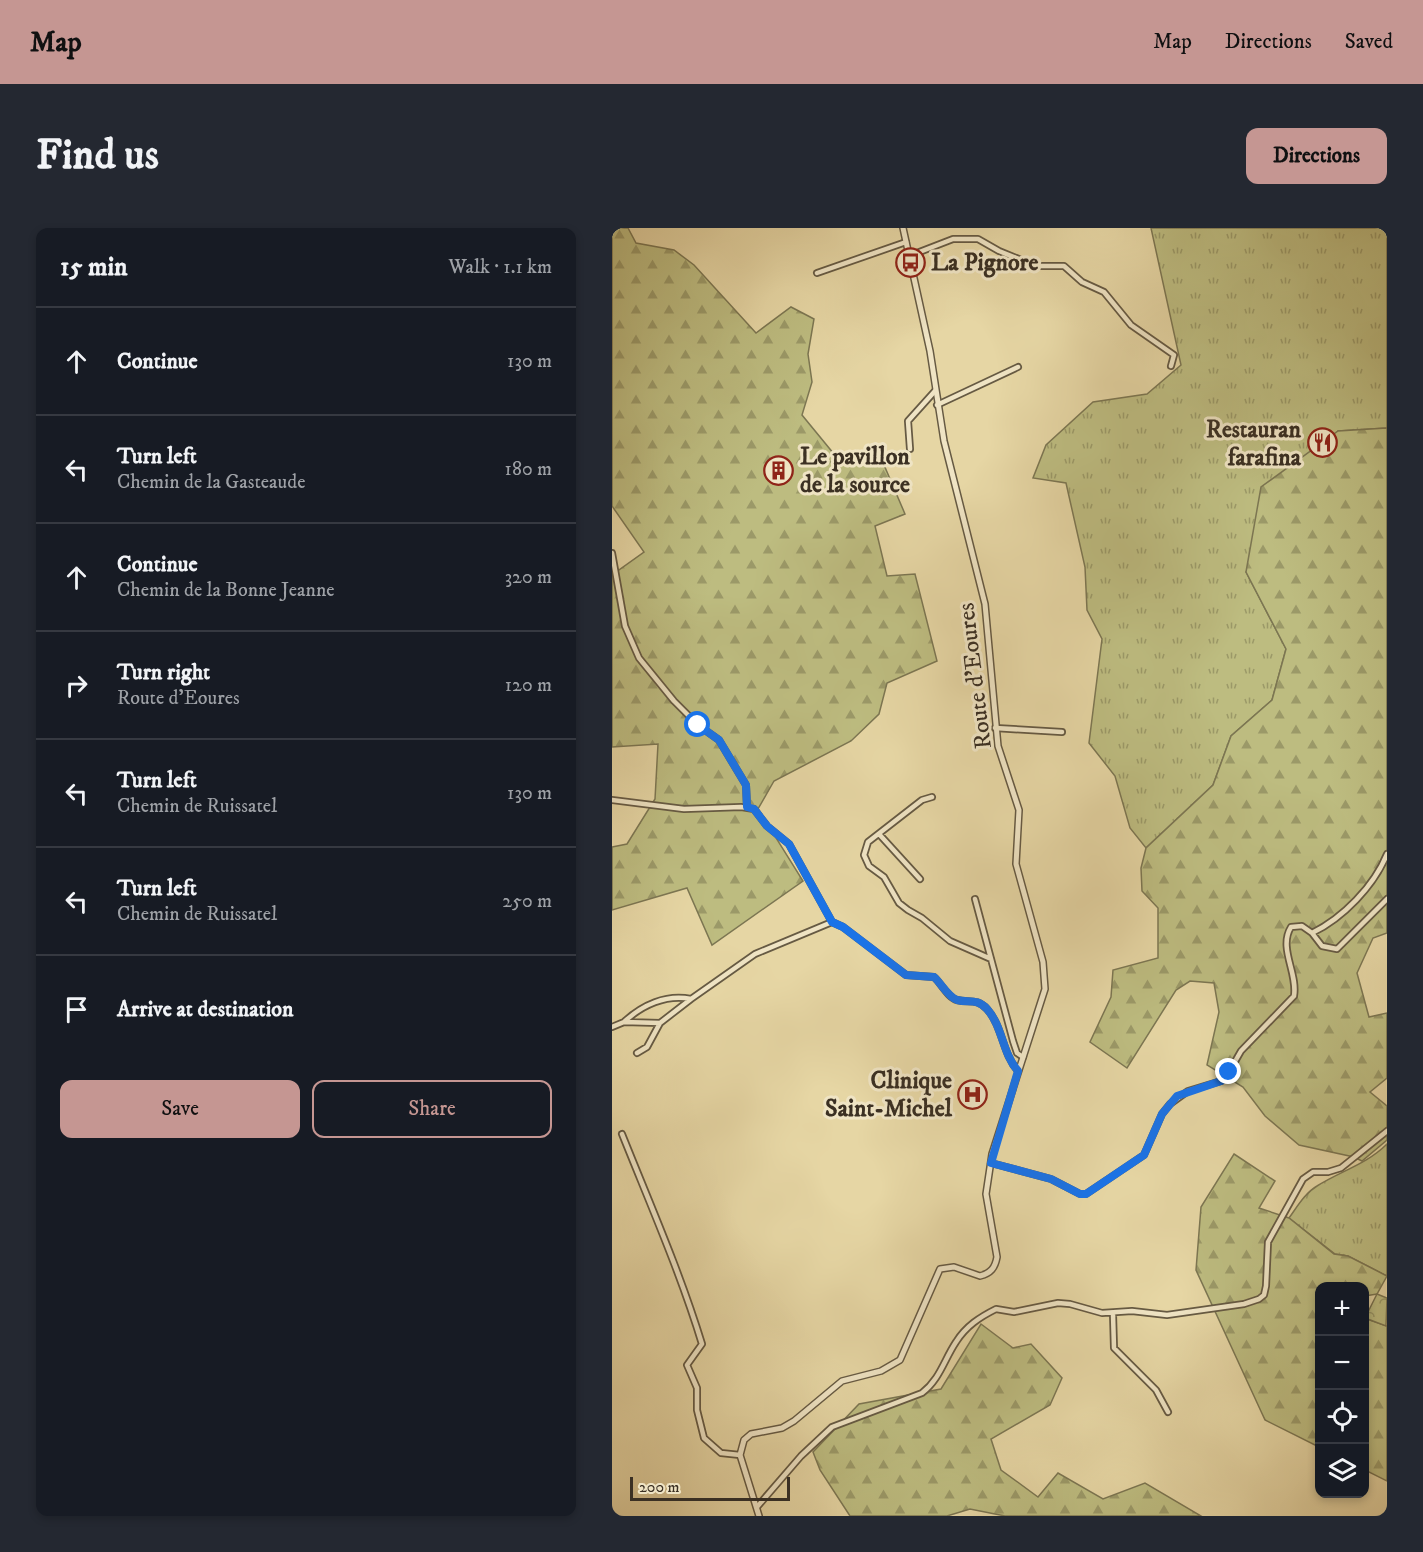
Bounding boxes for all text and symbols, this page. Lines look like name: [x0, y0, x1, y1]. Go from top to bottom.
text: Map: [30, 25, 82, 60]
text: Map: [1153, 29, 1192, 55]
text: Directions: [1225, 29, 1312, 55]
text: Saved: [1345, 29, 1393, 55]
button: Directions: [1246, 128, 1387, 184]
text: Find us: [36, 130, 159, 182]
bus stop icon: La Pignore: [894, 246, 926, 278]
place label: La Pignore: [931, 248, 1038, 278]
text: 15 min: [60, 251, 128, 284]
text: Walk · 1.1 km: [448, 255, 552, 280]
icon: ahead: [60, 345, 93, 378]
text: Continue: [117, 348, 198, 375]
text: 130 m: [507, 349, 552, 374]
place label: Restauran farafina: [1206, 415, 1302, 473]
restaurant icon: Restauran farafina: [1306, 427, 1338, 459]
place label: Le pavillon de la source: [800, 442, 910, 500]
text: Turn left: [117, 443, 197, 470]
icon: left: [60, 453, 93, 486]
building icon: Le pavillon de la source: [763, 454, 795, 486]
text: 180 m: [505, 457, 552, 482]
text: Chemin de la Gasteaude: [117, 470, 306, 495]
text: Continue: [117, 551, 198, 578]
icon: ahead: [60, 561, 93, 594]
text: 320 m: [505, 565, 552, 590]
text: Chemin de la Bonne Jeanne: [117, 578, 335, 603]
street label: Route d'Eoures: [951, 601, 999, 751]
text: Turn right: [117, 659, 210, 686]
icon: right: [60, 669, 93, 702]
text: 120 m: [505, 673, 552, 698]
text: Route d'Eoures: [117, 686, 240, 711]
route start: [684, 711, 710, 737]
text: Turn left: [117, 767, 197, 794]
icon: left: [60, 777, 93, 810]
text: 130 m: [507, 781, 552, 806]
text: Chemin de Ruissatel: [117, 794, 277, 819]
text: Turn left: [117, 875, 197, 902]
icon: left: [60, 885, 93, 918]
text: 250 m: [502, 889, 552, 914]
text: Chemin de Ruissatel: [117, 902, 277, 927]
icon: arrive: [60, 993, 93, 1026]
text: Arrive at destination: [117, 996, 294, 1023]
route end: [1215, 1058, 1241, 1084]
place label: Clinique Saint-Michel: [825, 1066, 953, 1124]
hospital icon: Clinique Saint-Michel: [957, 1078, 989, 1110]
button: Save: [60, 1080, 300, 1138]
button: Share: [312, 1080, 552, 1138]
map controls: [1315, 1282, 1369, 1498]
button: +: [1315, 1282, 1369, 1336]
button: −: [1315, 1336, 1369, 1390]
button: locate: [1315, 1390, 1369, 1444]
button: layers: [1315, 1444, 1369, 1498]
scale bar: [630, 1474, 790, 1502]
text: 200 m: [639, 1477, 680, 1497]

